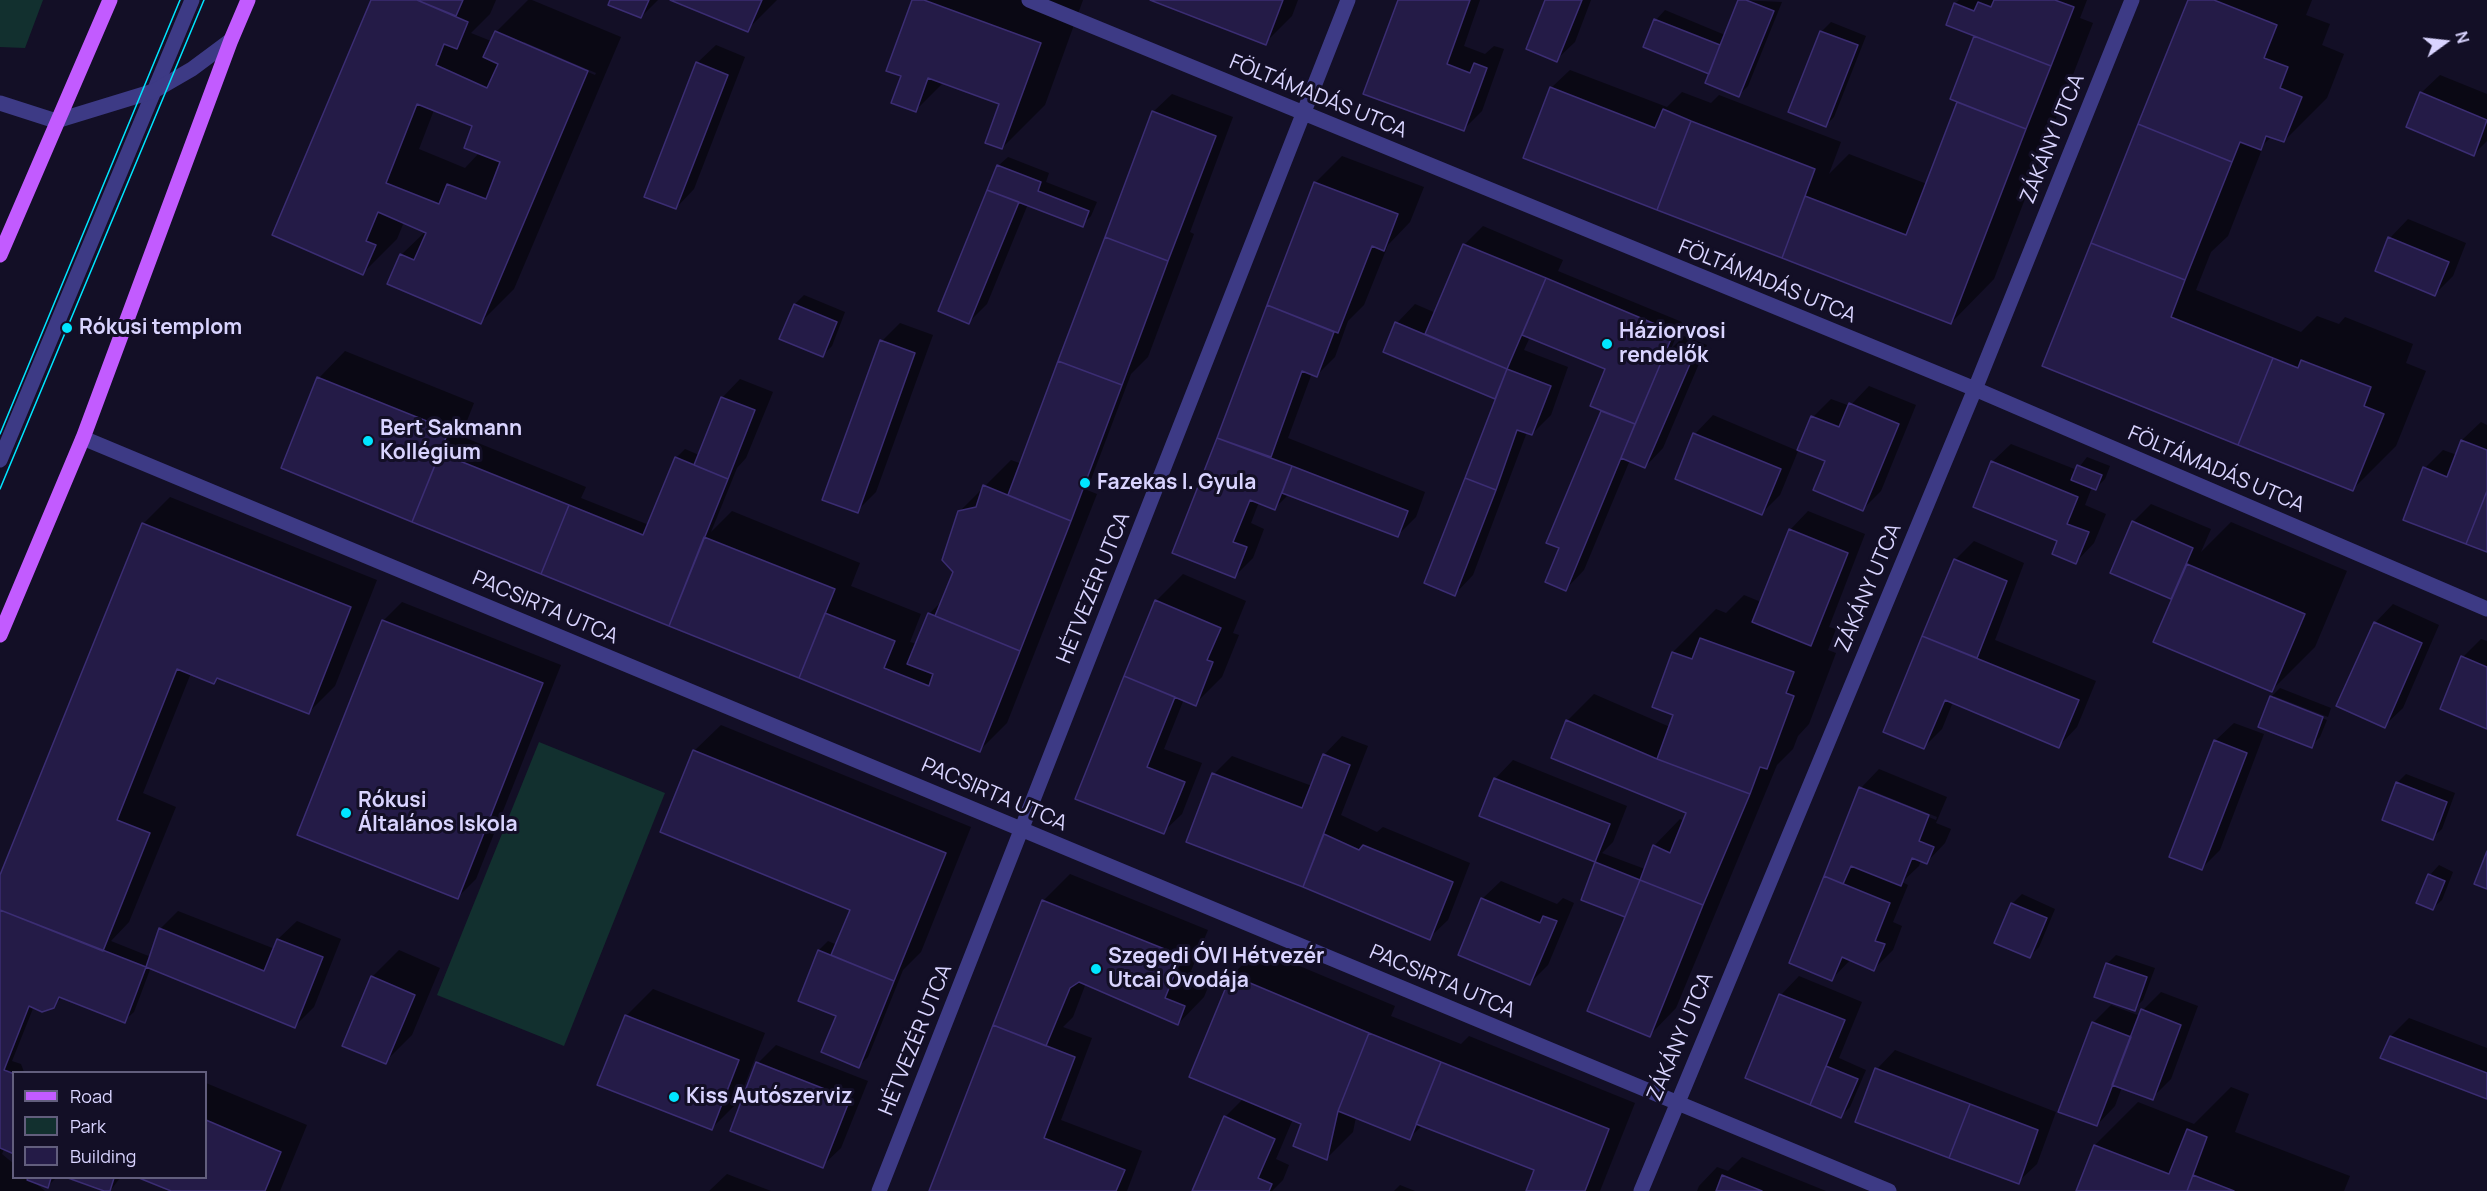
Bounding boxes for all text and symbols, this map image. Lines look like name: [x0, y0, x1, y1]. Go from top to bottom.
north arrow: [2415, 12, 2475, 72]
text: N: [2450, 29, 2475, 46]
street label: FÖLTÁMADÁS UTCA: [1225, 50, 1411, 144]
street label: ZÁKÁNY UTCA: [2016, 71, 2090, 207]
street label: FÖLTÁMADÁS UTCA: [1674, 235, 1860, 329]
place label: Rókusi templom: [79, 315, 242, 341]
place label: Háziorvosi rendelők: [1619, 319, 1726, 369]
marker: Rókusi templom: [60, 321, 74, 335]
marker: Háziorvosi rendelők: [1600, 337, 1614, 351]
place label: Bert Sakmann Kollégium: [380, 416, 522, 466]
street label: FÖLTÁMADÁS UTCA: [2124, 421, 2308, 519]
marker: Bert Sakmann Kollégium: [361, 434, 375, 448]
place label: Fazekas I. Gyula: [1097, 470, 1256, 496]
marker: Fazekas I. Gyula: [1078, 476, 1092, 490]
street label: HÉTVEZÉR UTCA: [1052, 509, 1136, 667]
street label: ZÁKÁNY UTCA: [1831, 520, 1907, 656]
street label: PACSIRTA UTCA: [468, 566, 622, 650]
street label: PACSIRTA UTCA: [917, 753, 1071, 837]
place label: Rókusi Általános Iskola: [358, 788, 518, 838]
marker: Rókusi Általános Iskola: [339, 806, 353, 820]
street label: PACSIRTA UTCA: [1365, 940, 1519, 1024]
place label: Szegedi ÓVI Hétvezér Utcai Óvodája: [1108, 944, 1324, 994]
street label: HÉTVEZÉR UTCA: [874, 961, 958, 1119]
marker: Szegedi ÓVI Hétvezér Utcai Óvodája: [1089, 962, 1103, 976]
street label: ZÁKÁNY UTCA: [1643, 969, 1719, 1105]
legend: [12, 1071, 207, 1179]
text: Road: [70, 1084, 113, 1108]
place label: Kiss Autószerviz: [686, 1084, 852, 1110]
marker: Kiss Autószerviz: [667, 1090, 681, 1104]
text: Park: [70, 1114, 106, 1138]
text: Building: [70, 1144, 136, 1168]

